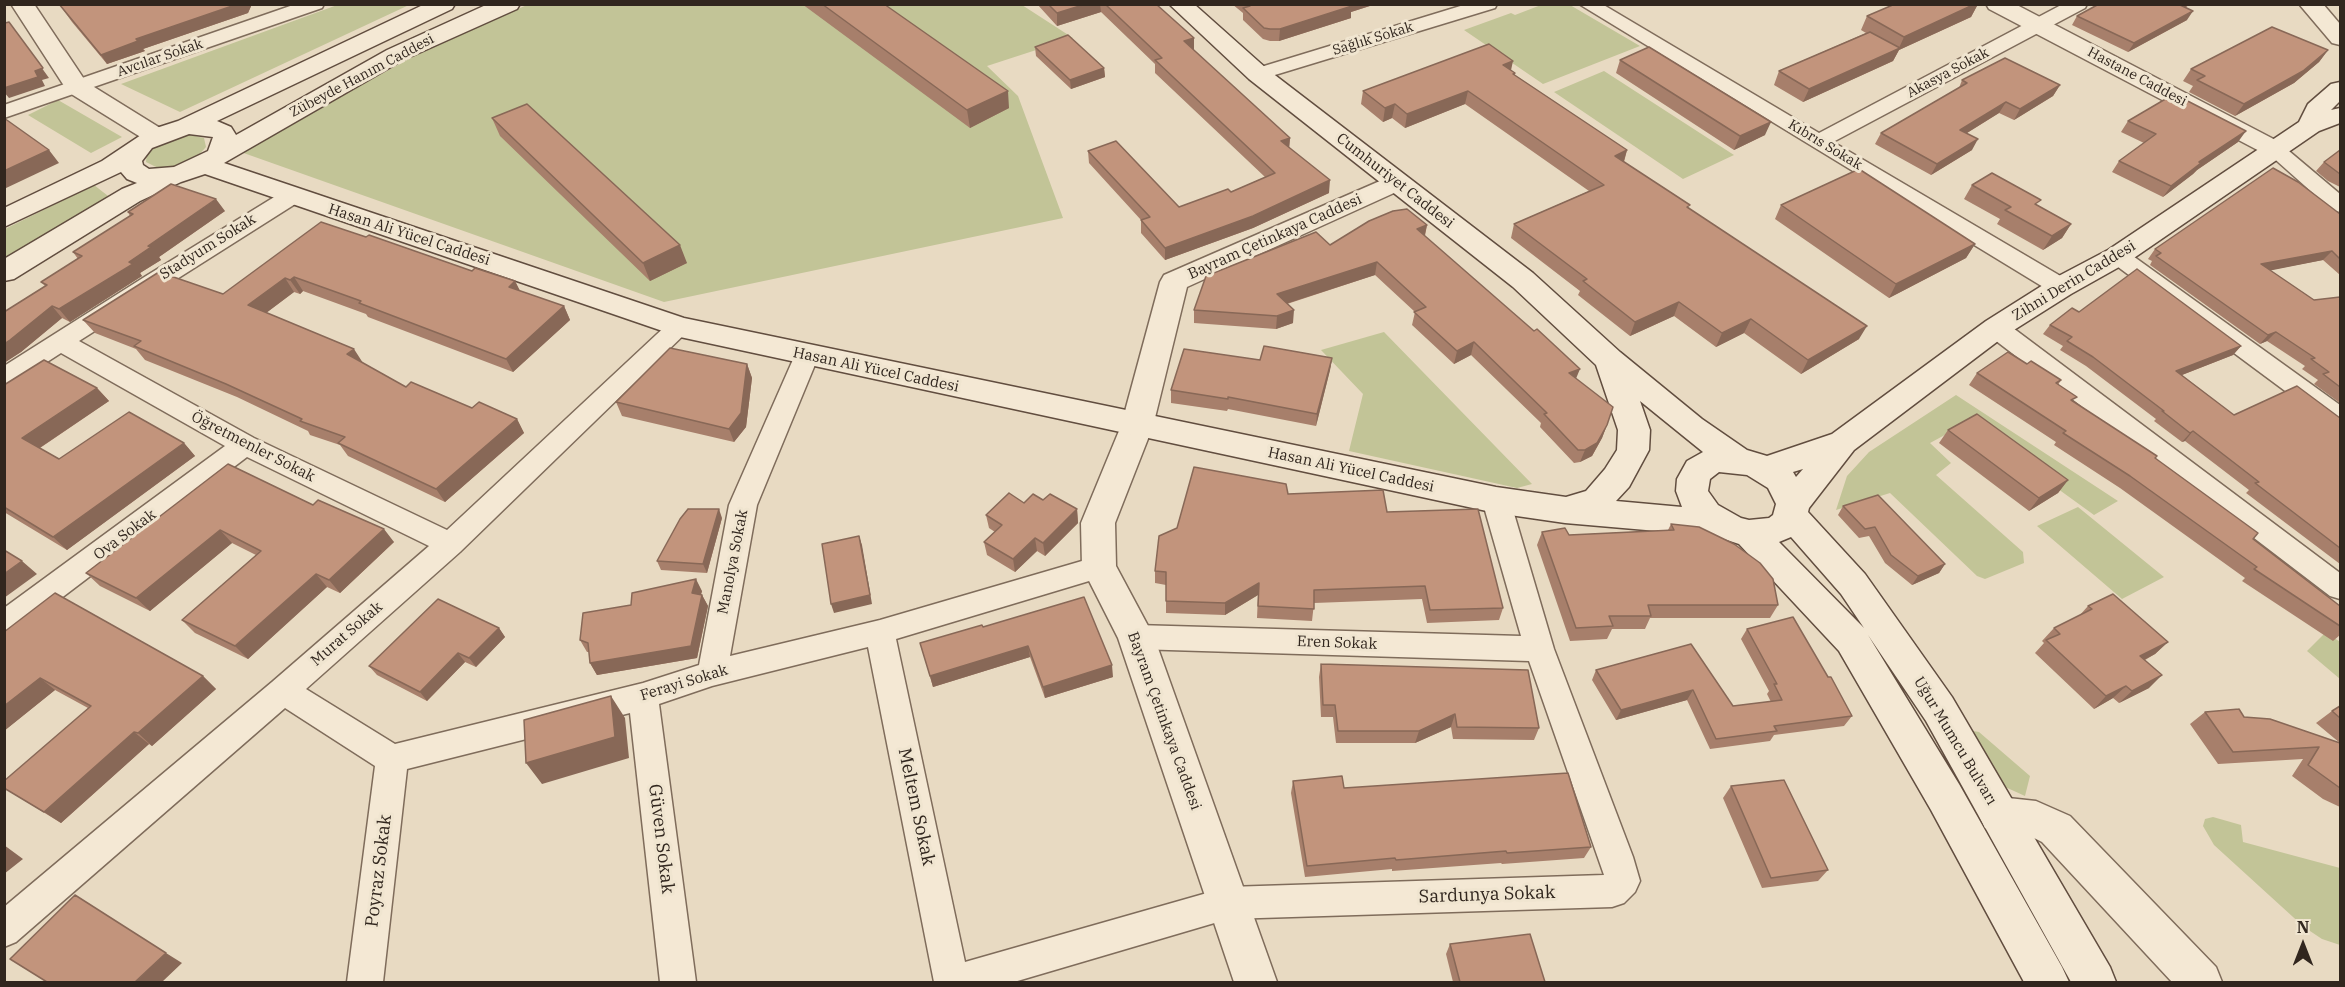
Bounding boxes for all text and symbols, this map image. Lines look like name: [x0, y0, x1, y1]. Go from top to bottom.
street label: Sağlık Sokak: [1331, 19, 1415, 59]
street label: Zübeyde Hanım Caddesi: [287, 31, 437, 121]
street label: Avcılar Sokak: [115, 35, 205, 81]
street label: Akasya Sokak: [1904, 44, 1992, 102]
street label: Hastane Caddesi: [2084, 44, 2190, 110]
street label: Kıbrıs Sokak: [1785, 116, 1865, 174]
street label: Cumhuriyet Caddesi: [1333, 130, 1457, 232]
street label: Bayram Çetinkaya Caddesi: [1185, 190, 1365, 284]
street label: Hasan Ali Yücel Caddesi: [326, 200, 492, 270]
street label: Stadyum Sokak: [157, 210, 259, 284]
street label: Zihni Derin Caddesi: [2009, 237, 2139, 325]
street label: Hasan Ali Yücel Caddesi: [791, 344, 961, 396]
street label: Öğretmenler Sokak: [188, 408, 318, 486]
street label: Hasan Ali Yücel Caddesi: [1266, 444, 1436, 496]
street label: Ova Sokak: [90, 506, 160, 564]
street label: Manolya Sokak: [714, 508, 752, 616]
street label: Murat Sokak: [308, 598, 386, 670]
street label: Bayram Çetinkaya Caddesi: [1123, 629, 1205, 813]
street label: Eren Sokak: [1297, 633, 1377, 653]
street label: Ferayi Sokak: [638, 661, 730, 705]
street label: Uğur Mumcu Bulvarı: [1910, 674, 2000, 808]
street label: Meltem Sokak: [893, 746, 939, 868]
street label: Güven Sokak: [644, 783, 678, 895]
street label: Poyraz Sokak: [361, 813, 397, 929]
street label: Sardunya Sokak: [1418, 882, 1556, 908]
north arrow: [2273, 915, 2333, 975]
text: N: [2297, 917, 2309, 937]

